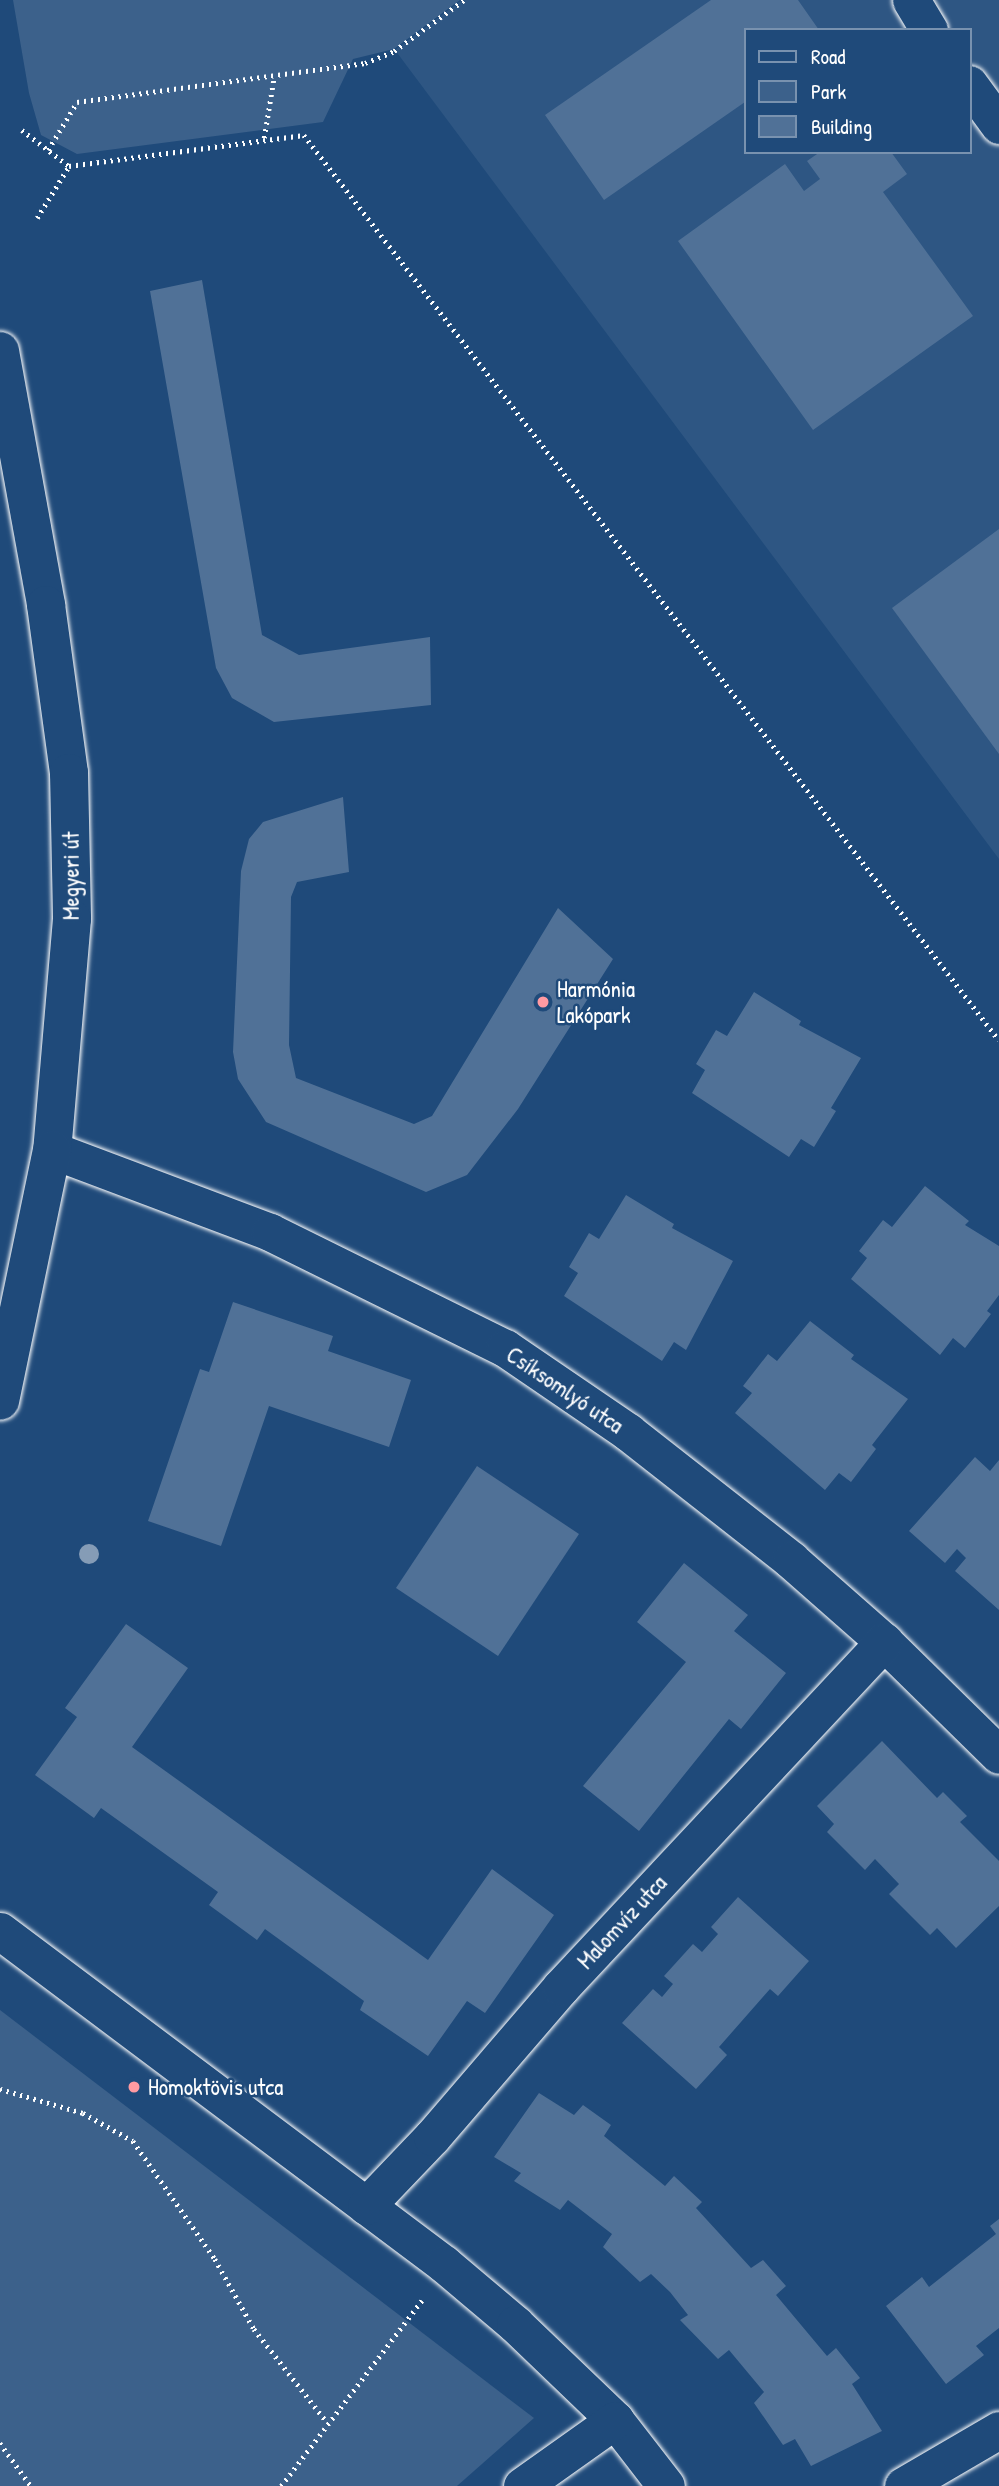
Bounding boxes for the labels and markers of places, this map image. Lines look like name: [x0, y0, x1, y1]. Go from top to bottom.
place label: Harmónia Lakópark: [557, 975, 635, 1029]
marker: Harmónia Lakópark: [535, 994, 551, 1010]
place label: Homoktövis utca: [148, 2073, 283, 2101]
marker: Homoktövis utca: [126, 2079, 142, 2095]

